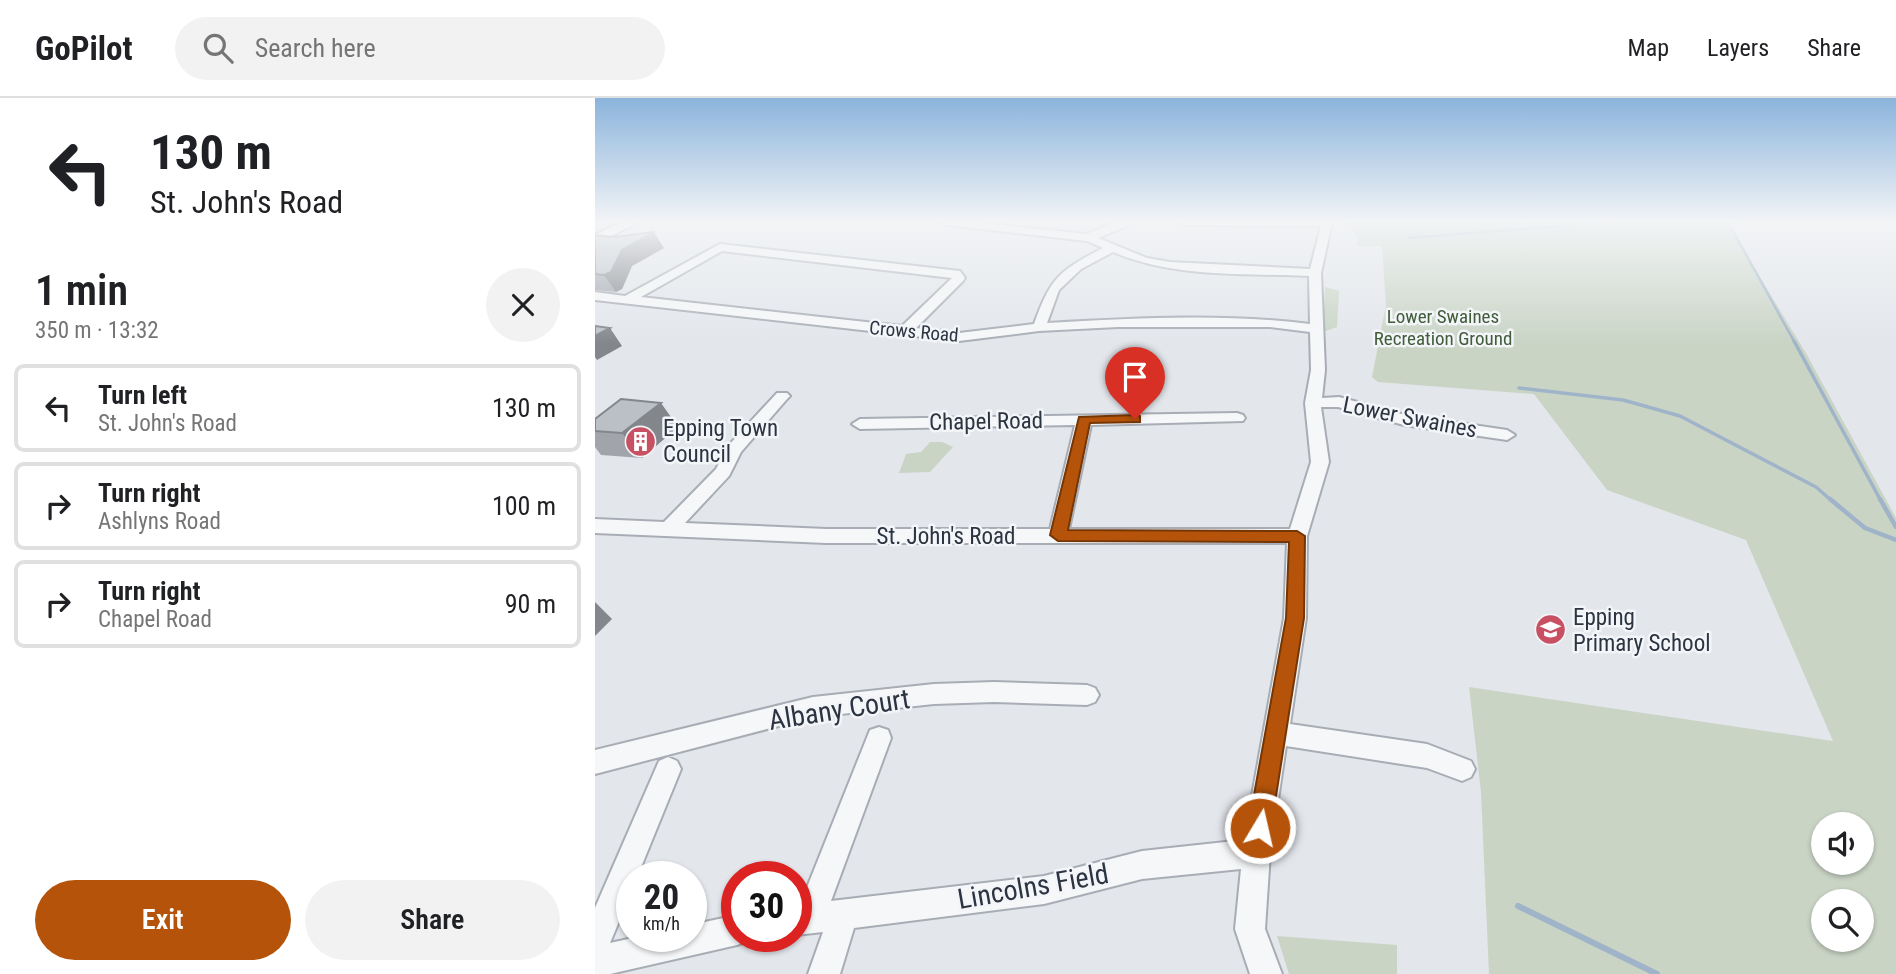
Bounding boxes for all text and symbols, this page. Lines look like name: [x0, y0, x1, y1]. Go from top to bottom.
search box: [175, 17, 665, 80]
text: GoPilot: [35, 29, 133, 68]
icon: search: [199, 29, 237, 67]
text: Search here: [255, 33, 376, 63]
text: Map: [1628, 34, 1669, 62]
text: Layers: [1707, 34, 1769, 62]
text: Share: [1807, 34, 1861, 62]
text: 130 m: [150, 124, 272, 181]
icon: left: [35, 126, 126, 217]
text: St. John's Road: [150, 183, 343, 221]
text: 1 min: [35, 266, 128, 315]
button: close: [486, 268, 560, 342]
park label: Lower Swaines Recreation Ground: [1374, 305, 1512, 350]
street label: Crows Road: [868, 316, 960, 347]
text: 350 m · 13:32: [35, 317, 159, 344]
pin: [1105, 347, 1165, 419]
icon: arrive: [1116, 358, 1154, 396]
text: Turn left: [98, 380, 187, 410]
icon: left: [39, 389, 77, 427]
street label: Lower Swaines: [1341, 391, 1479, 444]
text: 130 m: [492, 393, 556, 423]
street label: Chapel Road: [929, 407, 1043, 436]
text: St. John's Road: [98, 410, 237, 437]
place label: Epping Town Council: [663, 415, 778, 468]
building icon: Epping Town Council: [623, 424, 657, 458]
text: Turn right: [98, 478, 200, 508]
icon: right: [39, 487, 77, 525]
text: 100 m: [492, 491, 556, 521]
text: Ashlyns Road: [98, 508, 221, 535]
street label: St. John's Road: [877, 523, 1015, 550]
text: Turn right: [98, 576, 200, 606]
icon: right: [39, 585, 77, 623]
text: 90 m: [505, 589, 556, 619]
place label: Epping Primary School: [1573, 604, 1710, 657]
text: Chapel Road: [98, 606, 212, 633]
school or university icon: Epping Primary School: [1533, 613, 1567, 647]
street label: Albany Court: [766, 682, 912, 737]
position arrow: [1223, 791, 1297, 865]
map controls: [1811, 812, 1874, 952]
button: sound: [1811, 812, 1874, 875]
street label: Lincolns Field: [955, 857, 1111, 916]
speed limit sign: 30: [721, 861, 812, 952]
text: 20: [644, 877, 679, 918]
button: Exit: [35, 880, 291, 960]
button: Share: [305, 880, 560, 960]
button: search: [1811, 889, 1874, 952]
text: km/h: [643, 913, 680, 934]

